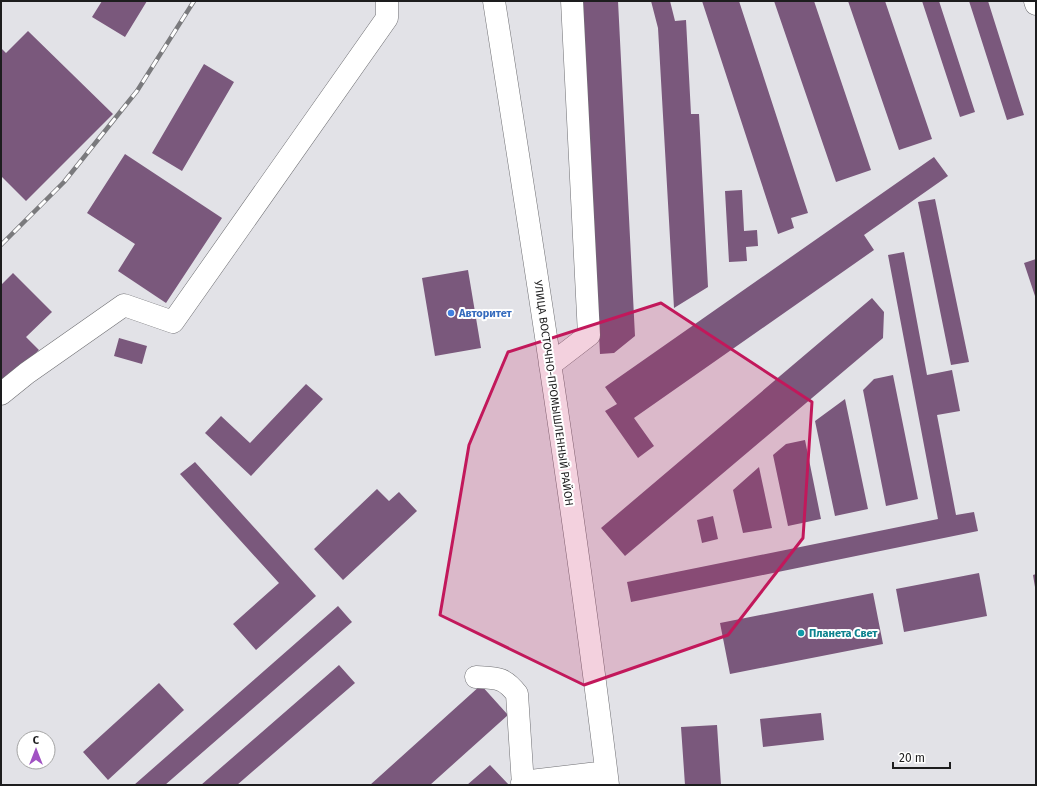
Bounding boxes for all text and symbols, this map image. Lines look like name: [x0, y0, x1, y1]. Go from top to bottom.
street label: УЛИЦА ВОСТОЧНО-ПРОМЫШЛЕННЫЙ РАЙОН: [531, 279, 576, 507]
place label: Авторитет: [458, 307, 513, 320]
marker: Авторитет: [446, 308, 456, 318]
place label: Планета Свет: [809, 627, 878, 640]
marker: Планета Свет: [796, 628, 806, 638]
north arrow: [16, 730, 56, 770]
text: С: [33, 734, 40, 747]
scale bar: [893, 744, 950, 770]
text: 20 m: [899, 751, 925, 765]

